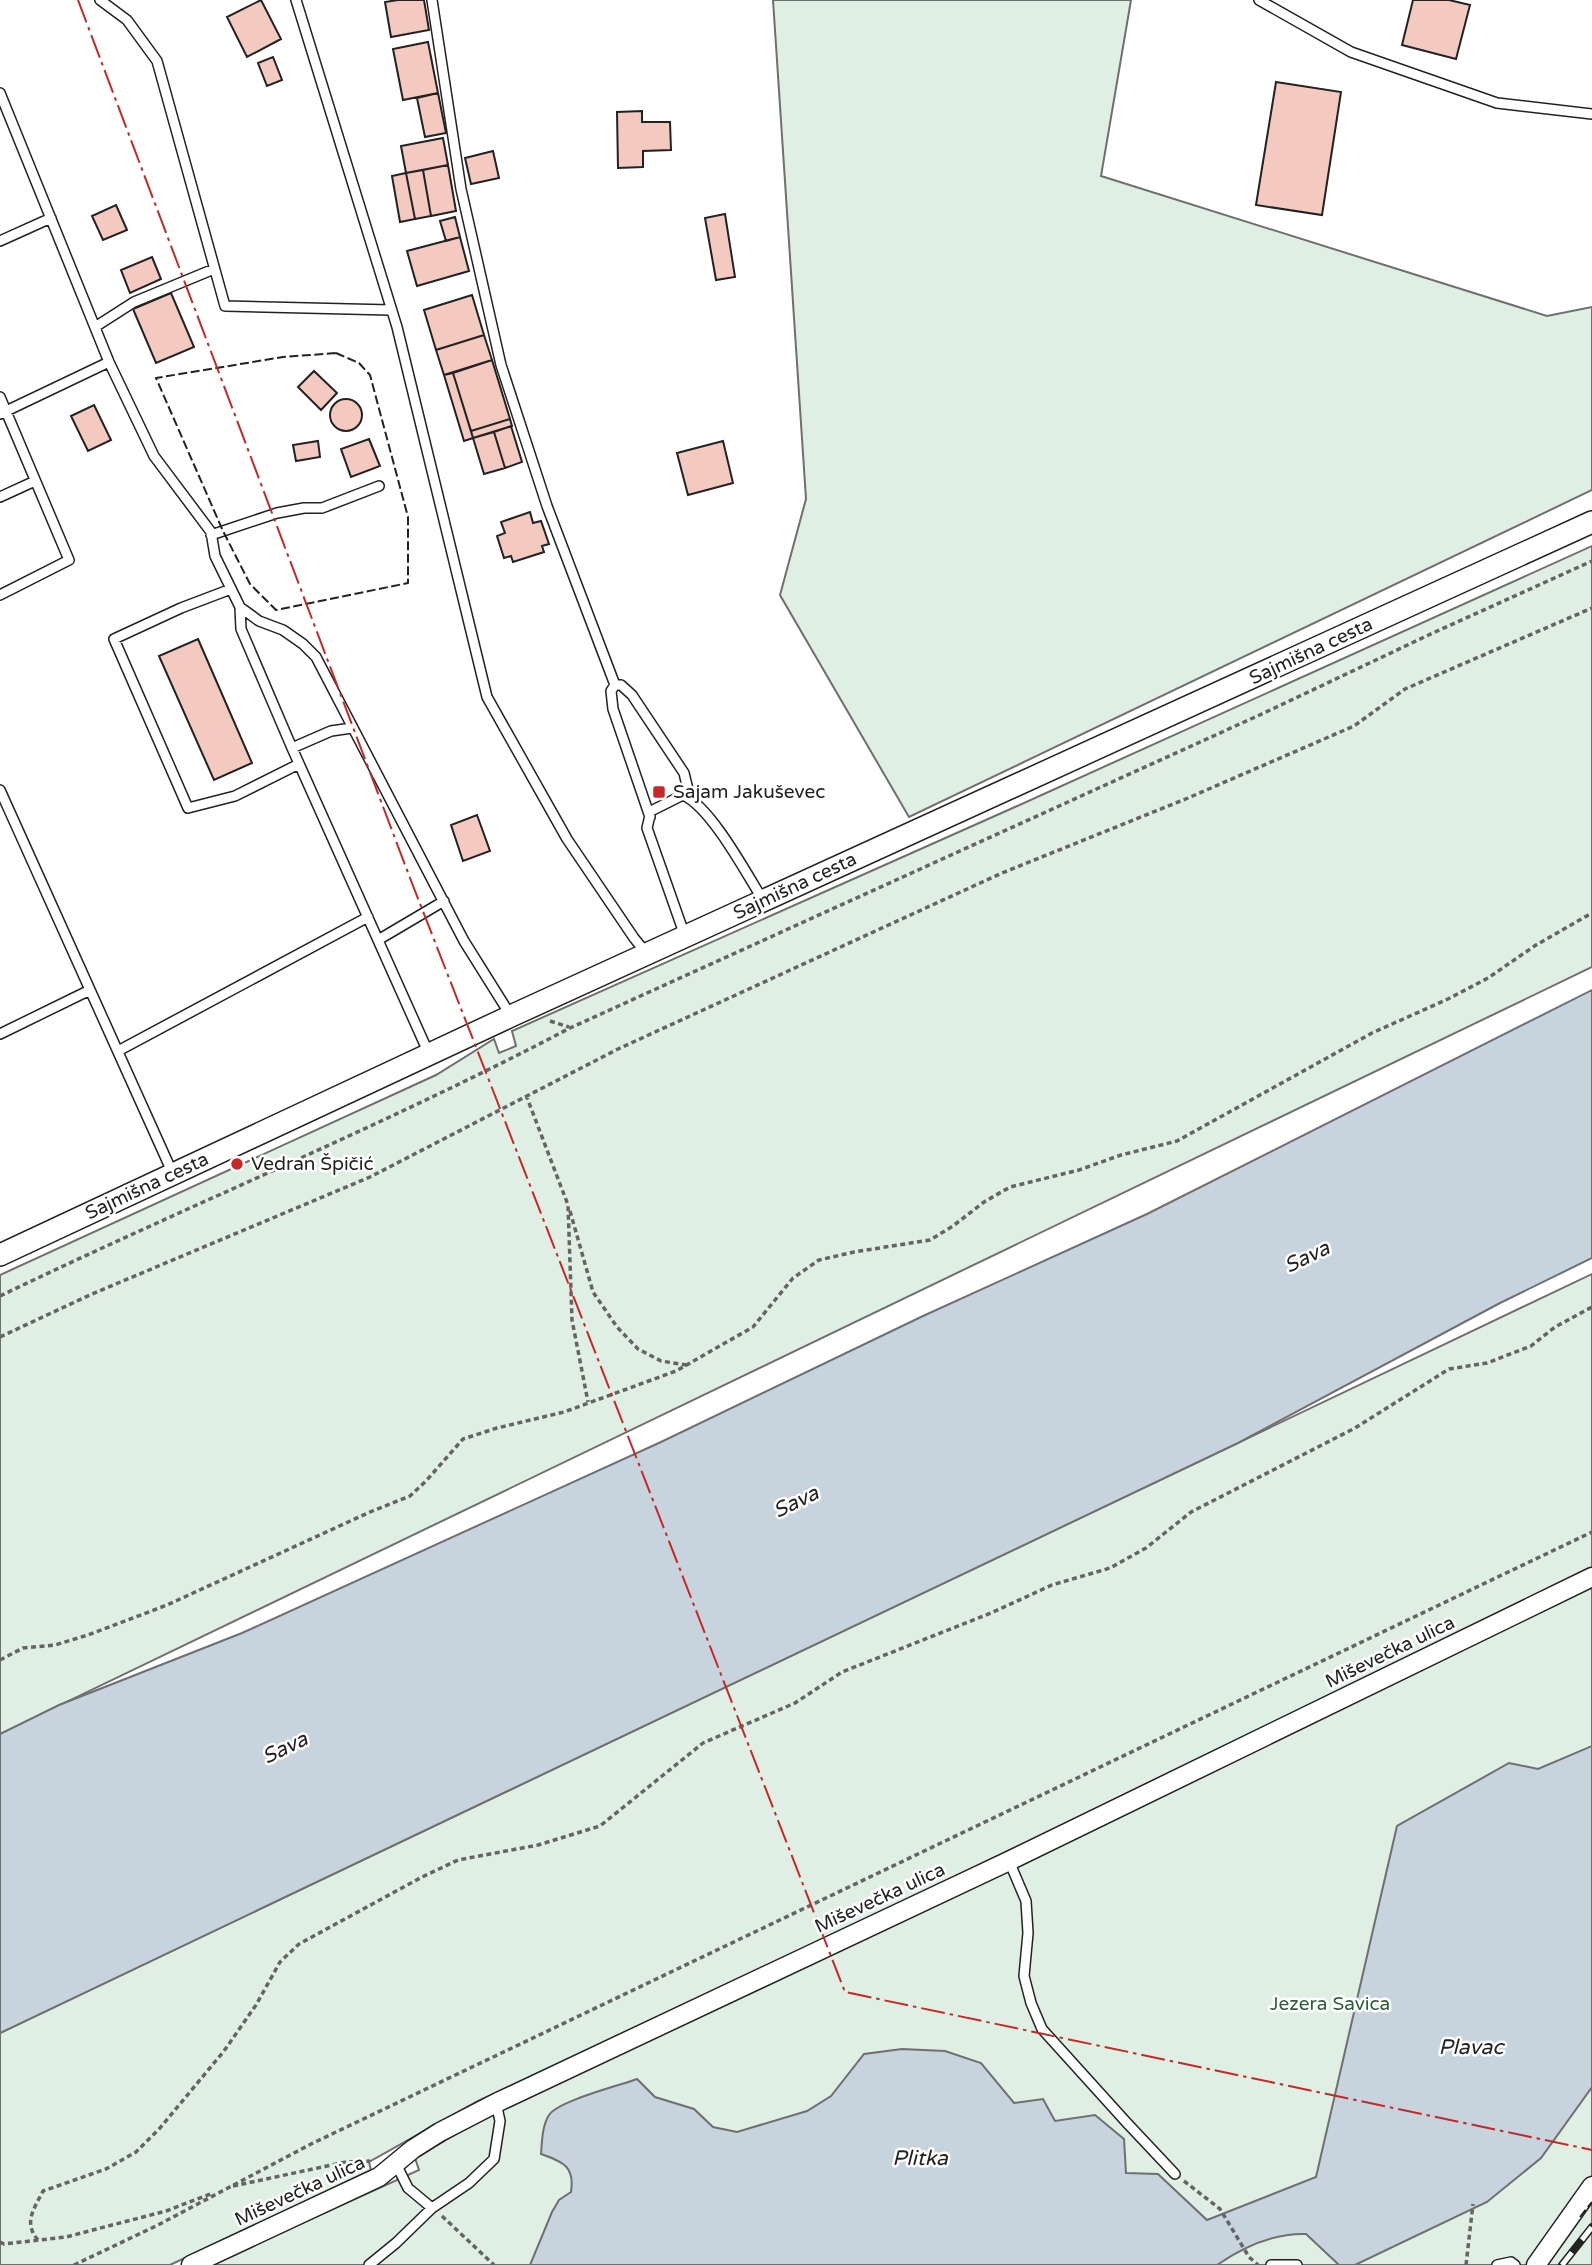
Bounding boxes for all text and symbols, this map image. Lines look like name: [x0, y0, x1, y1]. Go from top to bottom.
street label: Sajmišna cesta: [1246, 613, 1376, 689]
place label: Sajam Jakuševec: [673, 781, 825, 803]
marker: Sajam Jakuševec: [651, 784, 667, 800]
street label: Sajmišna cesta: [730, 848, 860, 924]
street label: Sajmišna cesta: [82, 1148, 212, 1224]
place label: Vedran Špičić: [251, 1153, 374, 1175]
marker: Vedran Špičić: [229, 1156, 245, 1172]
water label: Sava: [1280, 1235, 1335, 1279]
water label: Sava: [769, 1480, 824, 1524]
street label: Miševečka ulica: [1322, 1611, 1458, 1693]
water label: Sava: [258, 1726, 313, 1770]
street label: Miševečka ulica: [811, 1858, 949, 1938]
park label: Jezera Savica: [1270, 1993, 1390, 2015]
water label: Plavac: [1439, 2035, 1505, 2060]
water label: Plitka: [892, 2146, 949, 2171]
street label: Miševečka ulica: [231, 2151, 369, 2231]

